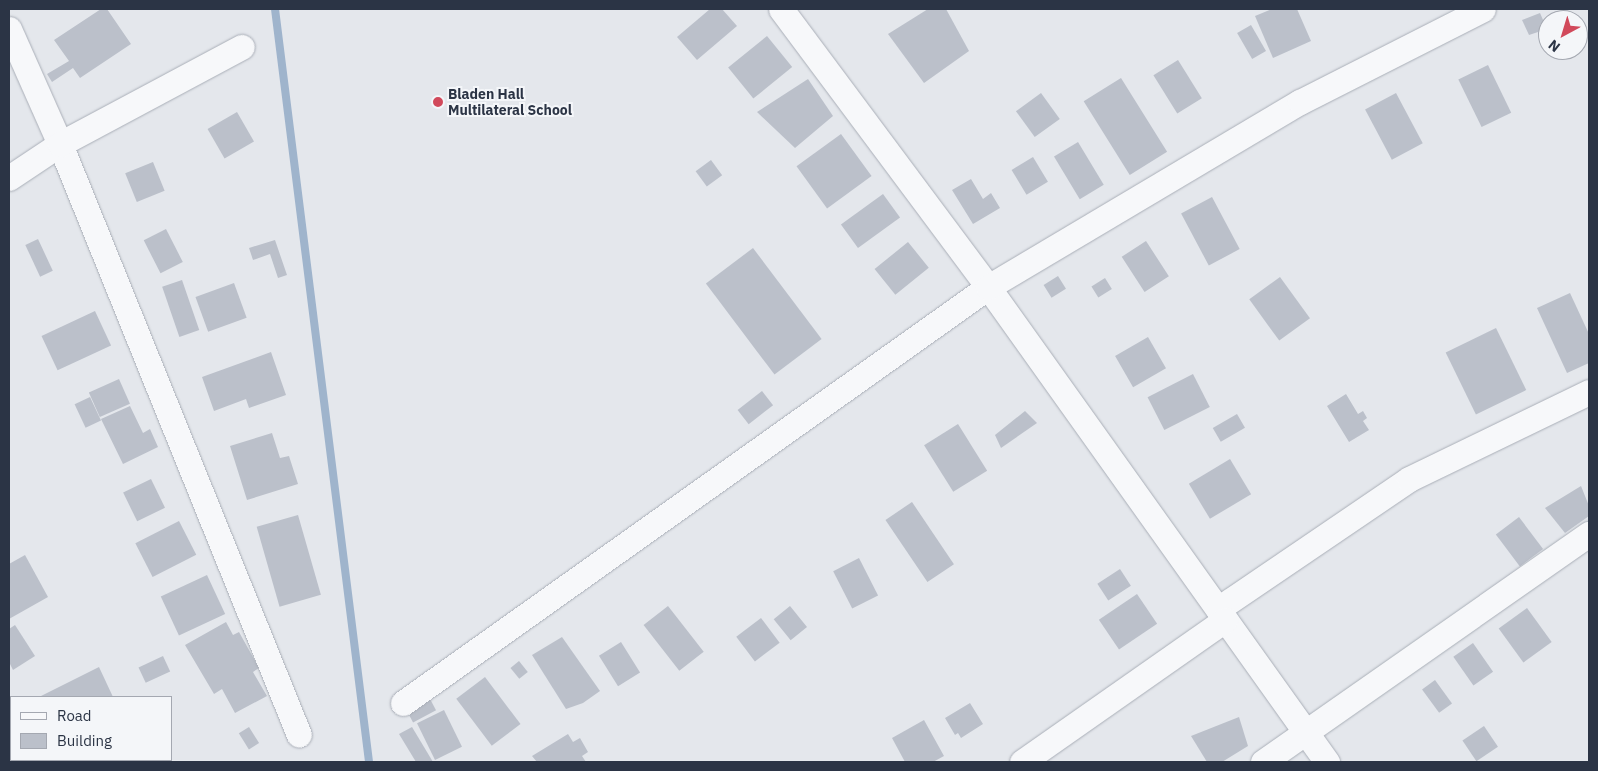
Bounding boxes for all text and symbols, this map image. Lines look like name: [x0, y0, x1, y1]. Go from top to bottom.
north arrow: [1538, 10, 1588, 60]
text: N: [1545, 36, 1564, 56]
place label: Bladen Hall Multilateral School: [448, 86, 572, 118]
marker: Bladen Hall Multilateral School: [432, 96, 444, 108]
legend: [10, 696, 172, 761]
text: Road: [57, 706, 92, 725]
text: Building: [57, 731, 112, 750]

